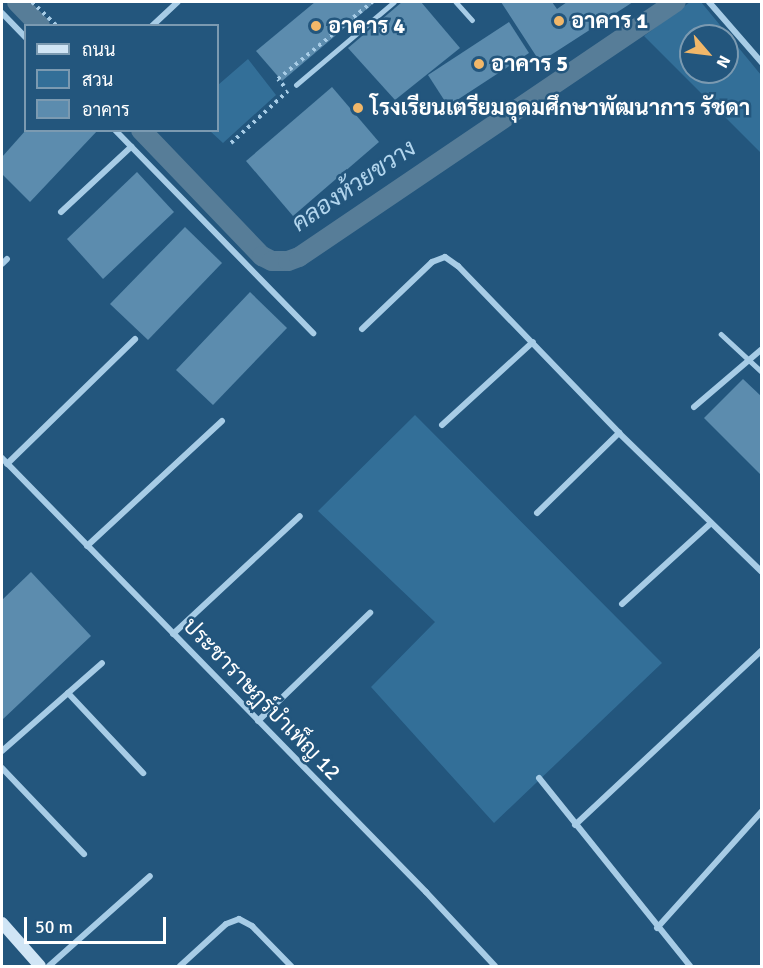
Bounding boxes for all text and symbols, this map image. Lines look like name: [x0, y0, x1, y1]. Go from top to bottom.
place label: อาคาร 1: [571, 8, 648, 34]
place label: อาคาร 4: [328, 13, 405, 39]
marker: อาคาร 1: [552, 14, 566, 28]
marker: อาคาร 4: [309, 19, 323, 33]
legend: [24, 24, 219, 132]
north arrow: [679, 24, 739, 84]
text: ถนน: [82, 39, 115, 61]
place label: อาคาร 5: [491, 51, 568, 77]
text: N: [712, 52, 735, 71]
marker: อาคาร 5: [472, 57, 486, 71]
text: สวน: [82, 69, 113, 91]
place label: โรงเรียนเตรียมอุดมศึกษาพัฒนาการ รัชดา: [370, 95, 750, 121]
text: อาคาร: [82, 99, 130, 121]
marker: โรงเรียนเตรียมอุดมศึกษาพัฒนาการ รัชดา: [351, 101, 365, 115]
water label: คลองห้วยขวาง: [286, 134, 422, 238]
street label: ประชาราษฎร์บำเพ็ญ 12: [178, 612, 346, 786]
scale bar: [27, 905, 170, 943]
text: 50 m: [35, 916, 73, 938]

